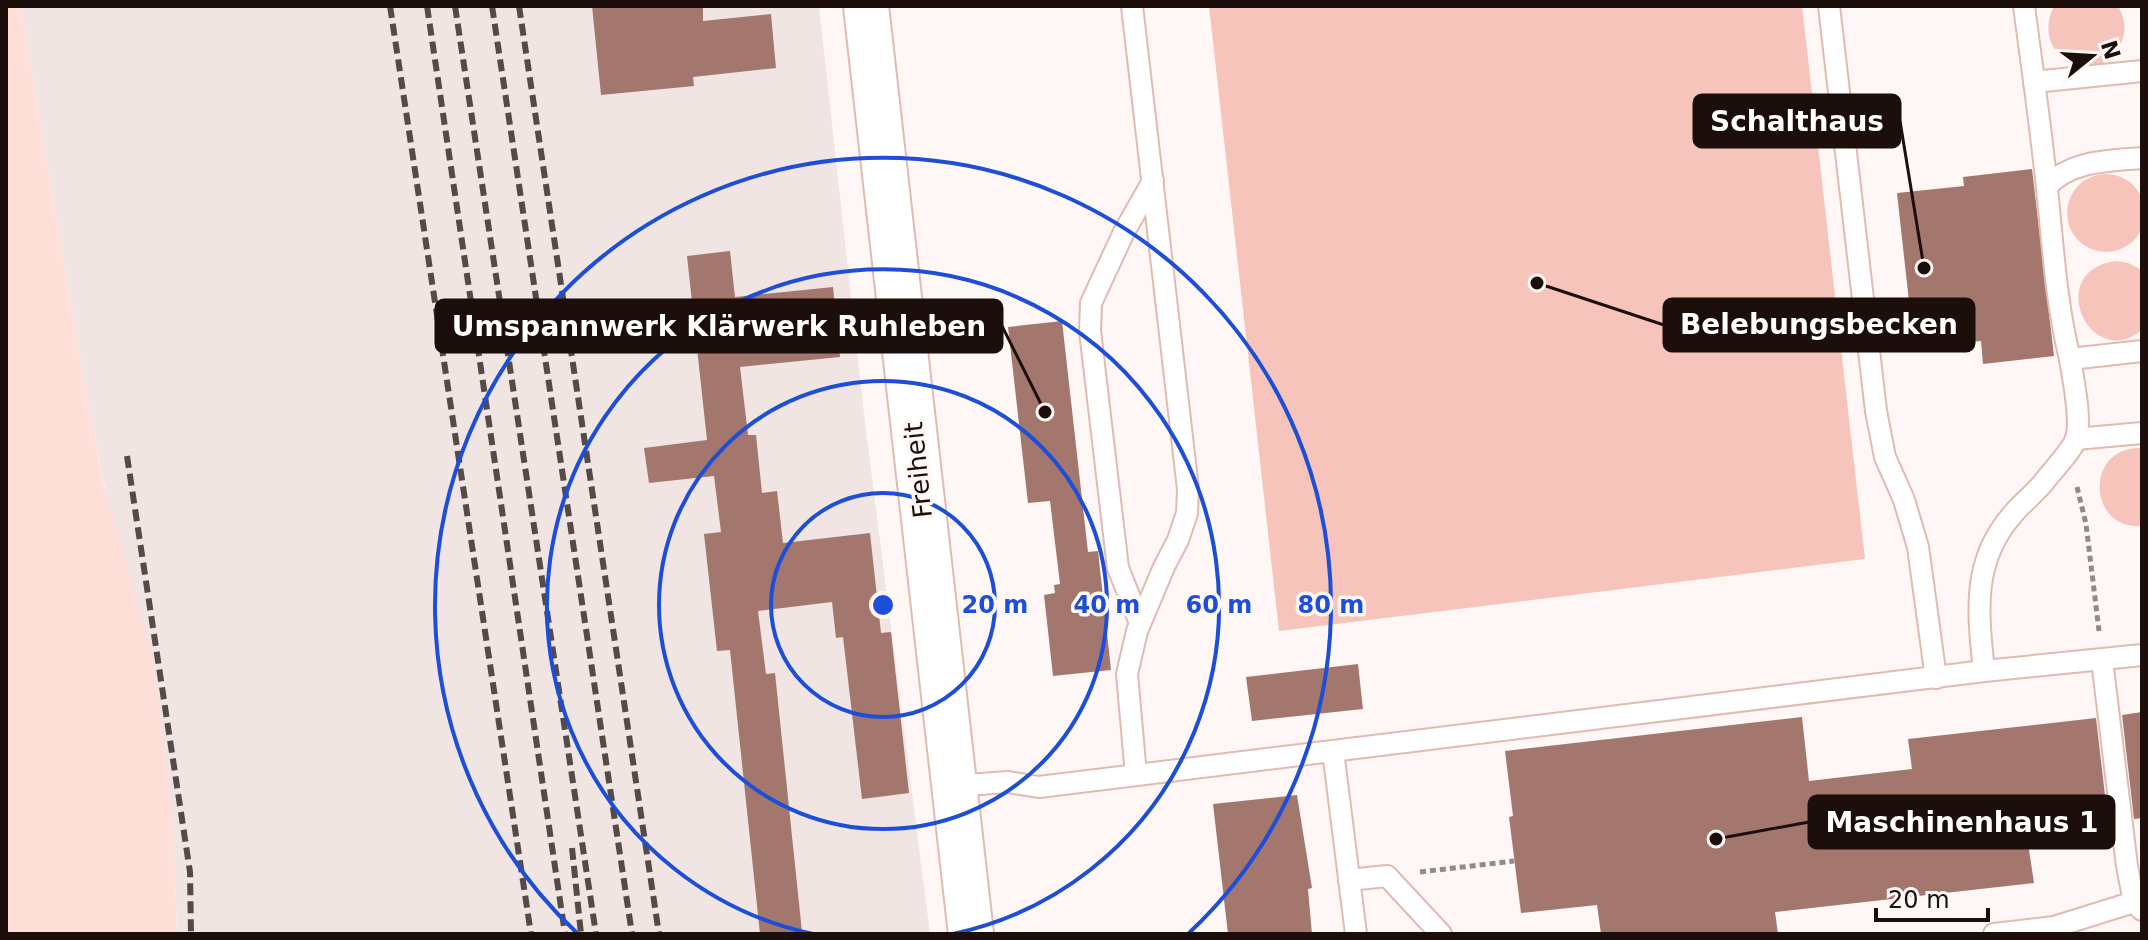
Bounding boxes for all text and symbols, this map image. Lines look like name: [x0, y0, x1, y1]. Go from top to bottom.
north arrow: [2052, 16, 2132, 96]
text: N: [2096, 37, 2125, 63]
callout: Schalthaus: [1694, 95, 1900, 147]
text: Schalthaus: [1710, 105, 1884, 138]
callout: Belebungsbecken: [1664, 299, 1974, 351]
callout: Umspannwerk Klärwerk Ruhleben: [436, 300, 1002, 352]
text: Belebungsbecken: [1680, 308, 1958, 341]
text: Umspannwerk Klärwerk Ruhleben: [452, 310, 986, 343]
street label: Freiheit: [898, 421, 938, 519]
centre of rings: [869, 591, 897, 619]
text: 20 m: [962, 591, 1028, 619]
text: 40 m: [1074, 591, 1140, 619]
text: 60 m: [1186, 591, 1252, 619]
text: 80 m: [1298, 591, 1364, 619]
callout: Maschinenhaus 1: [1809, 796, 2114, 848]
text: Maschinenhaus 1: [1825, 806, 2099, 839]
scale bar: [1876, 872, 1988, 922]
text: 20 m: [1888, 886, 1950, 914]

